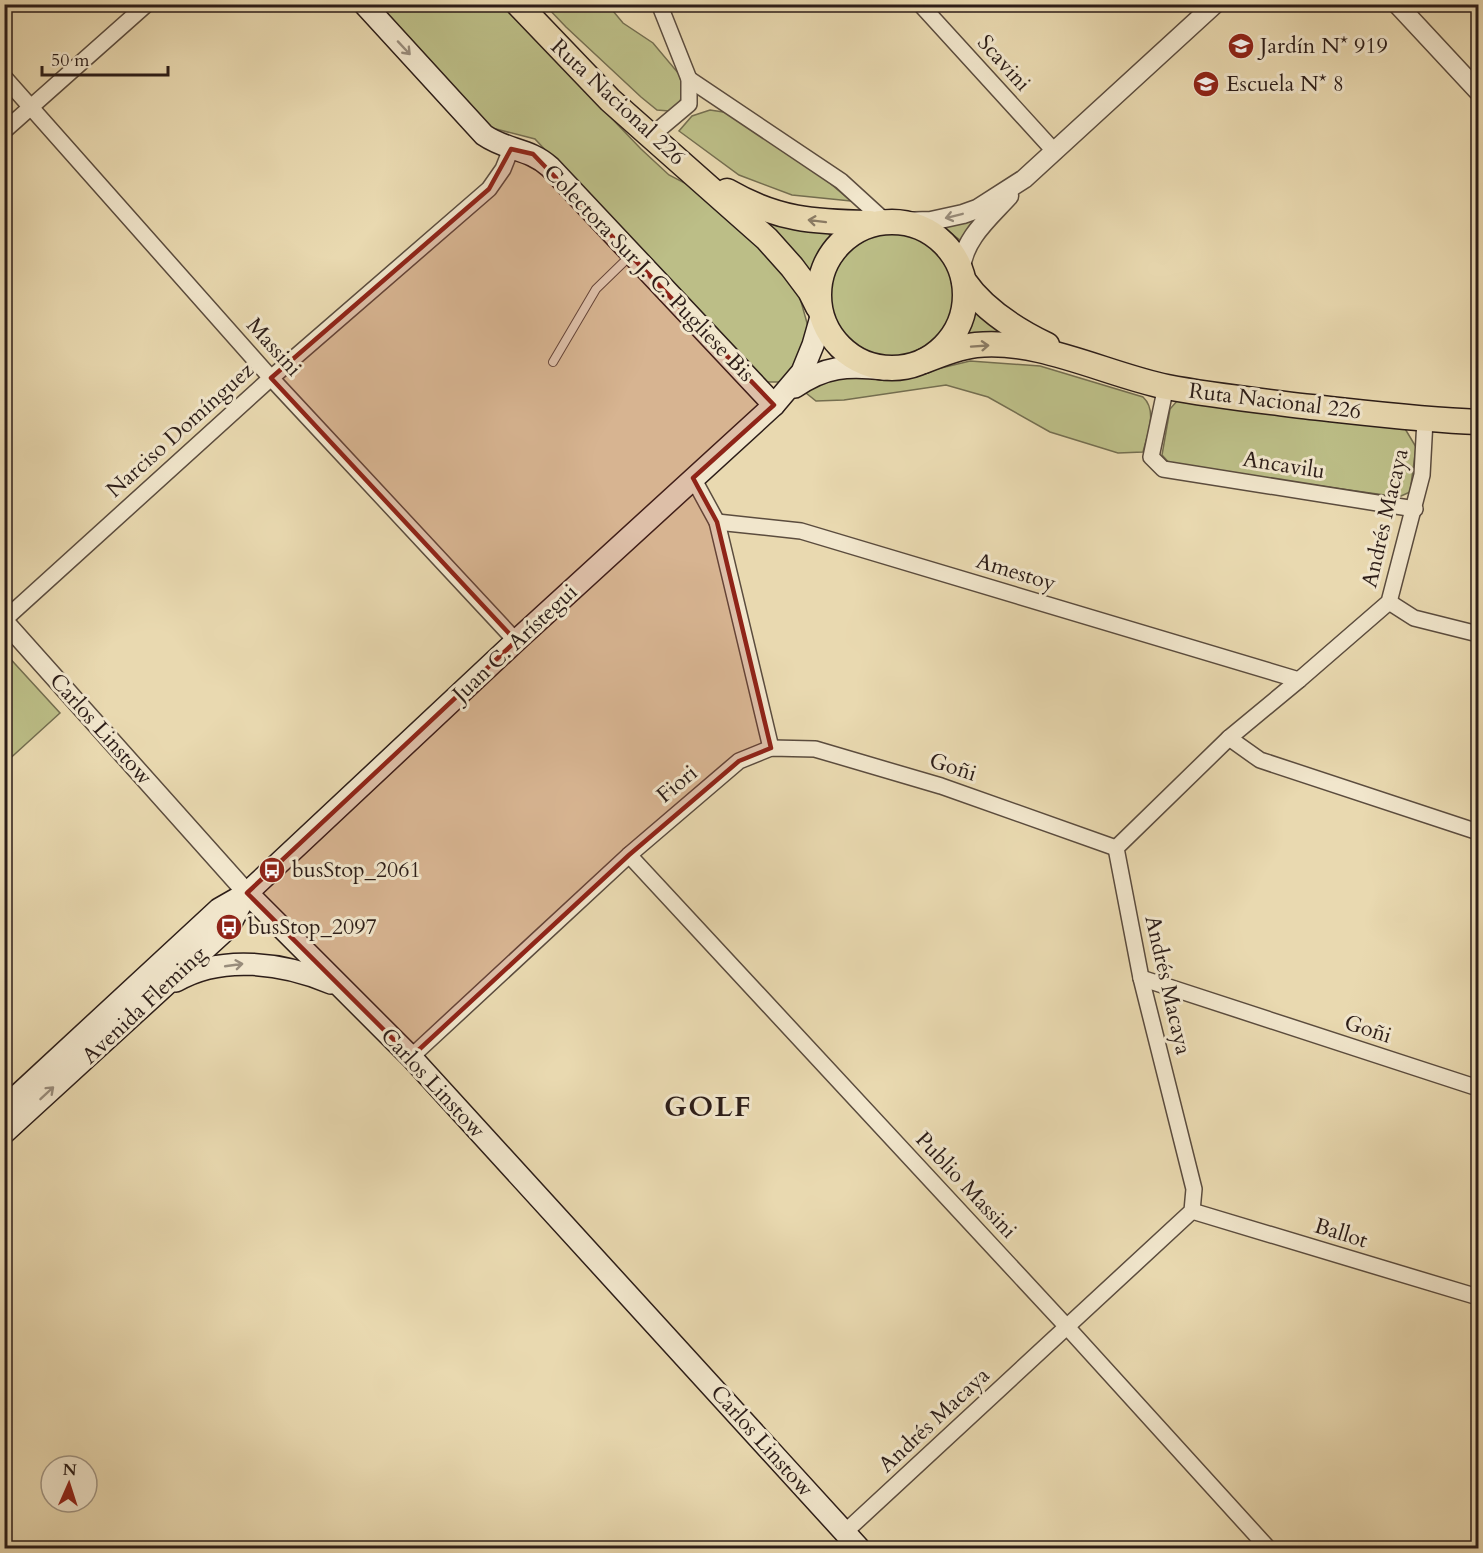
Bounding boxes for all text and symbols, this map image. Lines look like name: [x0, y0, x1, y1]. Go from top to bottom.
street label: Scavini: [971, 28, 1037, 98]
school or university icon: Jardín N* 919: [1226, 31, 1256, 61]
place label: Jardín N* 919: [1257, 31, 1388, 61]
street label: Ruta Nacional 226: [544, 32, 692, 172]
scale bar: [42, 39, 168, 77]
one-way arrow: [397, 40, 411, 55]
text: 50 m: [51, 48, 90, 73]
school or university icon: Escuela N* 8: [1191, 69, 1221, 99]
place label: Escuela N* 8: [1226, 69, 1344, 99]
street label: Colectora Sur J. C. Pugliese Bis: [537, 158, 761, 388]
one-way arrow: [945, 211, 964, 223]
one-way arrow: [808, 216, 828, 227]
street label: Massini: [239, 311, 309, 383]
one-way arrow: [970, 340, 990, 351]
street label: Narciso Domínguez: [100, 356, 260, 504]
street label: Ruta Nacional 226: [1187, 376, 1363, 426]
street label: Ancavilu: [1241, 444, 1327, 486]
street label: Andrés Macaya: [1354, 445, 1416, 591]
street label: Amestoy: [972, 546, 1060, 598]
street label: Juan C. Arístegui: [444, 577, 584, 711]
street label: Carlos Linstow: [43, 667, 160, 792]
street label: Goñi: [926, 745, 980, 789]
street label: Fiori: [650, 758, 704, 810]
bus stop icon: busStop_2061: [257, 855, 287, 885]
place label: busStop_2061: [292, 855, 421, 885]
bus stop icon: busStop_2097: [214, 912, 244, 942]
place label: busStop_2097: [248, 912, 377, 942]
street label: Andrés Macaya: [1137, 912, 1199, 1058]
street label: Avenida Fleming: [75, 939, 213, 1071]
one-way arrow: [224, 959, 243, 970]
street label: Goñi: [1341, 1007, 1395, 1051]
street label: Carlos Linstow: [374, 1021, 492, 1145]
one-way arrow: [40, 1086, 55, 1101]
district label: GOLF: [664, 1088, 752, 1126]
street label: Publio Massini: [909, 1125, 1023, 1245]
street label: Ballot: [1311, 1211, 1371, 1255]
street label: Andrés Macaya: [872, 1360, 997, 1479]
street label: Carlos Linstow: [704, 1379, 821, 1504]
north arrow: [39, 1454, 99, 1514]
text: N: [62, 1459, 77, 1481]

